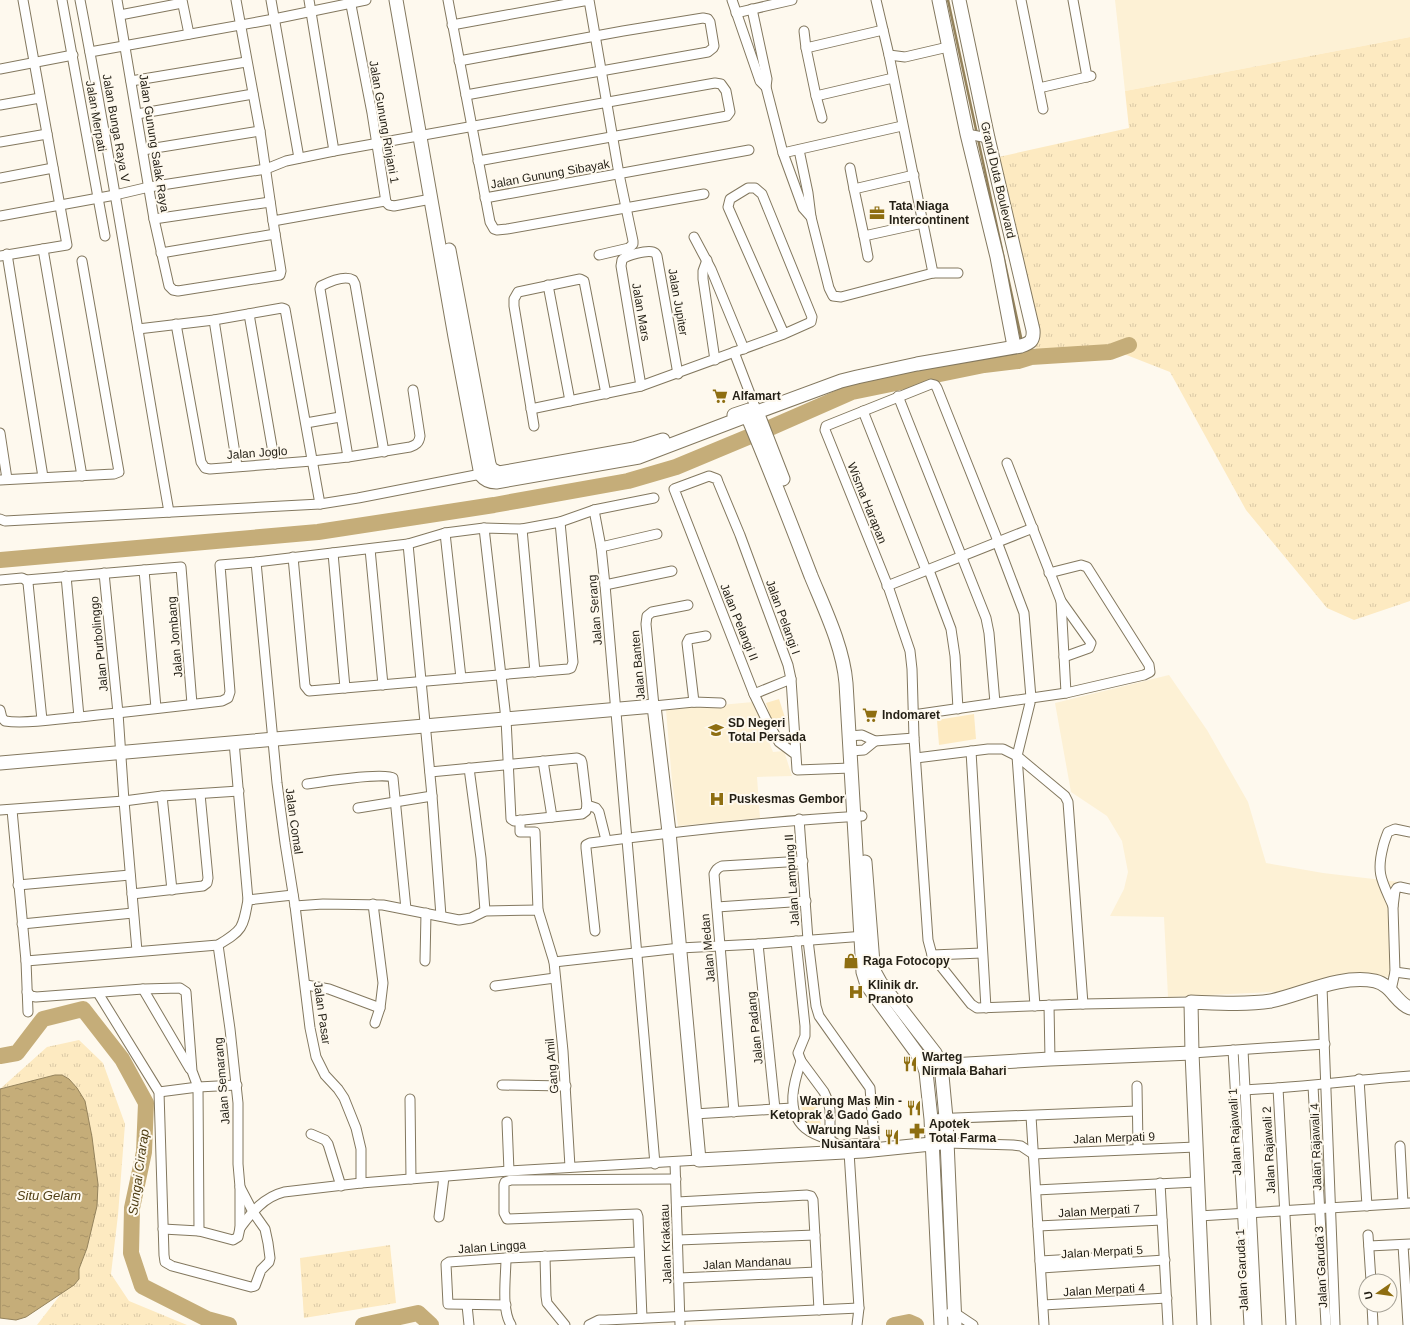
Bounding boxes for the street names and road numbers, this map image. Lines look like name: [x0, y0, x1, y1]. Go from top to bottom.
street label: Jalan Gunung Rinjani 1: [366, 59, 402, 185]
street label: Jalan Bunga Raya V: [100, 73, 132, 183]
street label: Jalan Gunung Salak Raya: [136, 73, 172, 213]
street label: Jalan Merpati: [83, 79, 109, 153]
street label: Grand Duta Boulevard: [978, 120, 1018, 240]
street label: Jalan Gunung Sibayak: [489, 156, 612, 191]
street label: Jalan Jupiter: [665, 267, 691, 337]
street label: Jalan Mars: [629, 282, 653, 342]
street label: Jalan Joglo: [226, 444, 288, 462]
street label: Wisma Harapan: [844, 460, 890, 546]
street label: Jalan Serang: [585, 574, 605, 646]
street label: Jalan Pelangi I: [763, 578, 803, 656]
street label: Jalan Pelangi II: [717, 581, 761, 663]
street label: Jalan Purbolinggo: [87, 595, 111, 693]
street label: Jalan Jombang: [164, 596, 186, 678]
street label: Jalan Banten: [628, 629, 648, 701]
street label: Jalan Comal: [282, 787, 306, 855]
street label: Jalan Lampung II: [782, 834, 802, 926]
street label: Jalan Medan: [698, 913, 718, 983]
street label: Jalan Pasar: [311, 981, 333, 1045]
street label: Jalan Padang: [744, 991, 766, 1065]
street label: Jalan Semarang: [211, 1037, 233, 1125]
street label: Gang Amil: [543, 1038, 561, 1094]
street label: Jalan Rajawali 1: [1226, 1088, 1244, 1176]
street label: Jalan Rajawali 4: [1307, 1103, 1325, 1191]
street label: Jalan Rajawali 2: [1260, 1106, 1278, 1194]
street label: Jalan Merpati 9: [1073, 1130, 1156, 1146]
street label: Jalan Merpati 7: [1058, 1202, 1141, 1220]
street label: Jalan Krakatau: [658, 1204, 674, 1284]
street label: Jalan Garuda 3: [1312, 1225, 1330, 1308]
street label: Jalan Garuda 1: [1233, 1228, 1251, 1311]
street label: Jalan Lingga: [458, 1238, 527, 1256]
street label: Jalan Merpati 5: [1061, 1243, 1144, 1261]
street label: Jalan Mandanau: [702, 1254, 792, 1272]
street label: Jalan Merpati 4: [1063, 1281, 1146, 1299]

